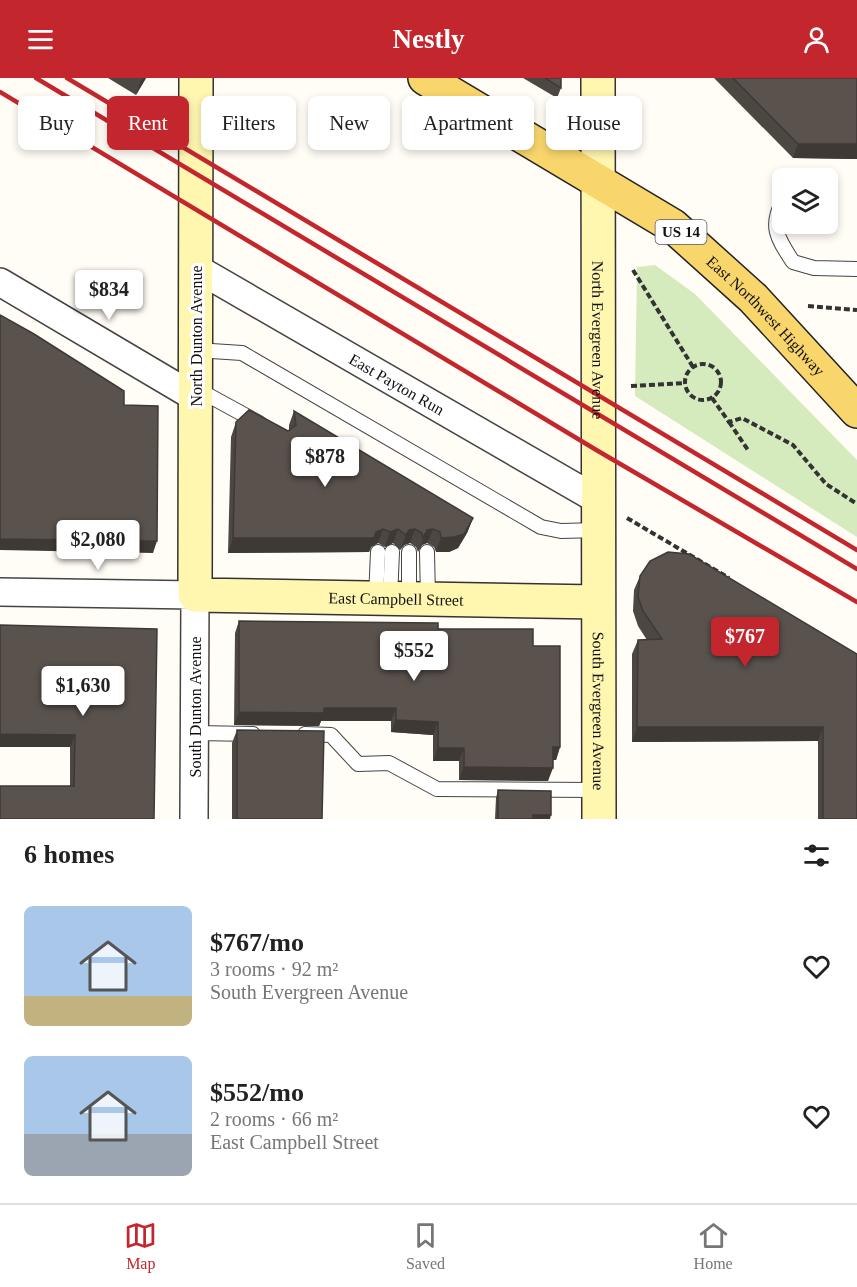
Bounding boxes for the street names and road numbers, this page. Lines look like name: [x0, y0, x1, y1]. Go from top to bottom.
road number: US 14: [656, 220, 706, 244]
street label: East Northwest Highway: [703, 253, 828, 380]
street label: North Evergreen Avenue: [588, 261, 606, 419]
street label: North Dunton Avenue: [188, 265, 205, 407]
street label: East Payton Run: [346, 350, 447, 418]
street label: East Campbell Street: [328, 589, 464, 609]
street label: South Evergreen Avenue: [589, 632, 607, 790]
street label: South Dunton Avenue: [187, 636, 204, 778]

